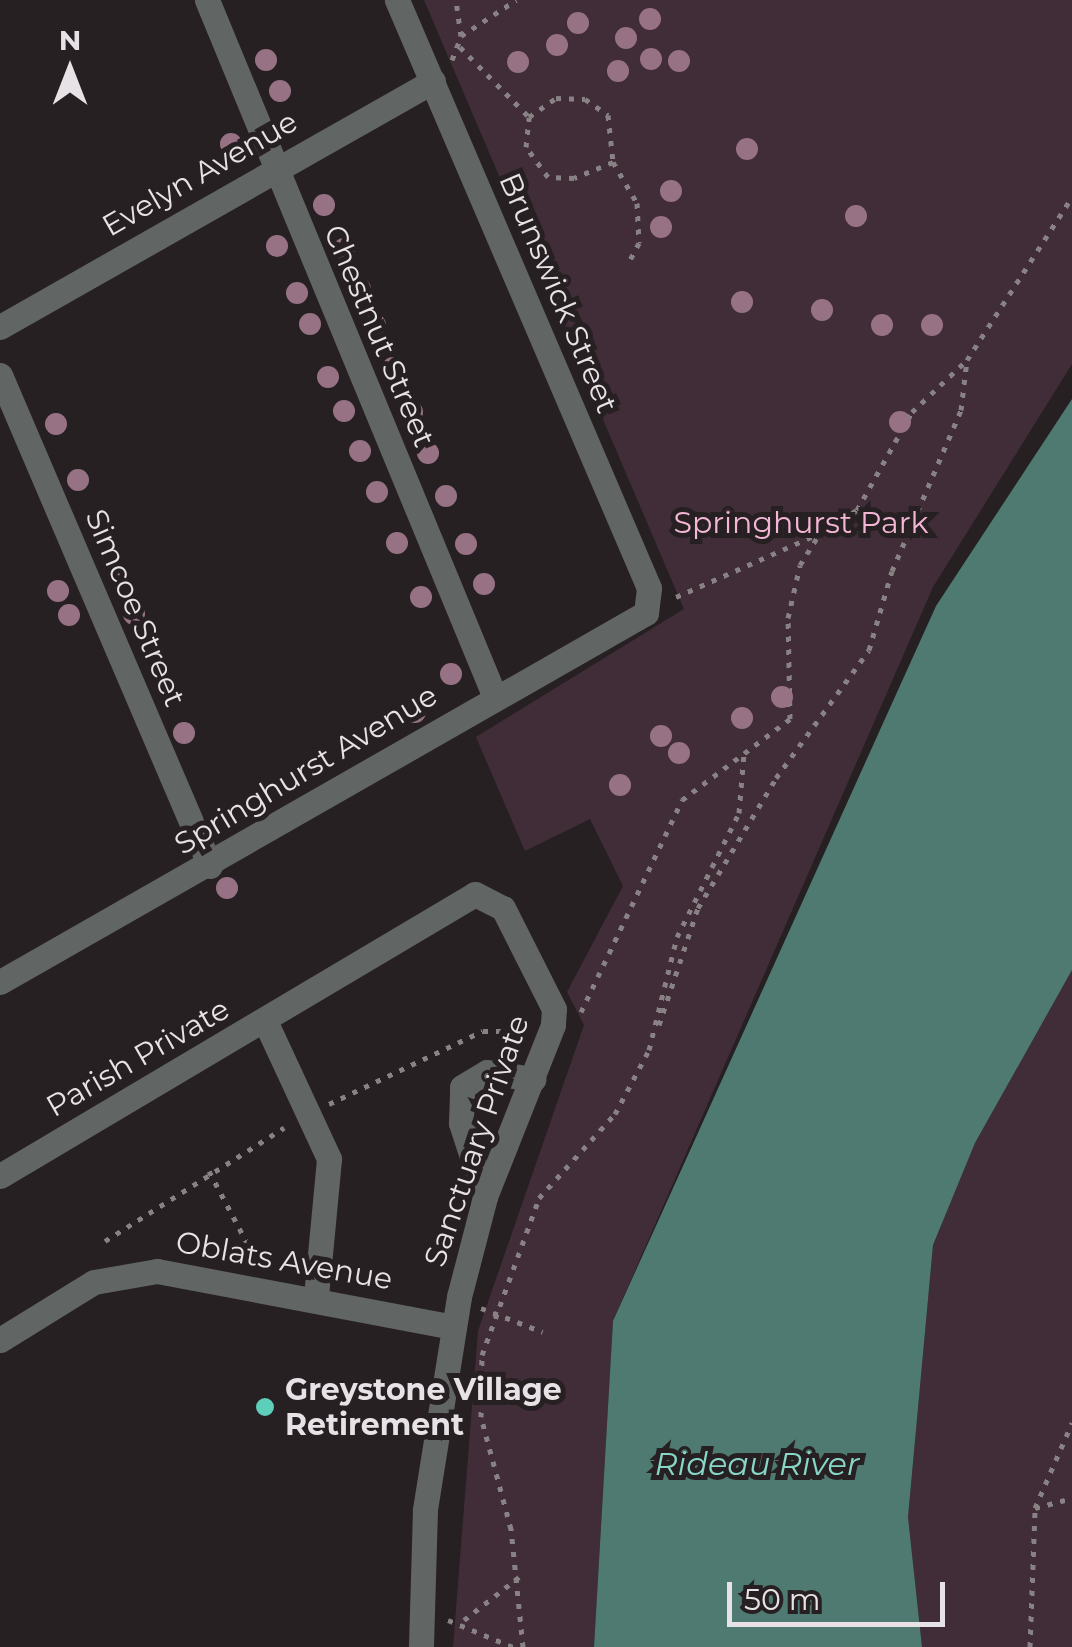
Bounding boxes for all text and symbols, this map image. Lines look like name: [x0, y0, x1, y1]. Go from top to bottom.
north arrow: [20, 20, 120, 120]
text: N: [59, 23, 81, 57]
street label: Evelyn Avenue: [96, 104, 304, 244]
street label: Brunswick Street: [491, 168, 625, 418]
street label: Chestnut Street: [316, 220, 442, 452]
street label: Simcoe Street: [77, 504, 193, 712]
park label: Springhurst Park: [673, 505, 929, 541]
street label: Springhurst Avenue: [168, 677, 444, 863]
street label: Parish Private: [40, 991, 236, 1125]
street label: Sanctuary Private: [417, 1011, 537, 1271]
street label: Oblats Avenue: [173, 1224, 395, 1298]
place label: Greystone Village Retirement: [285, 1372, 562, 1442]
marker: Greystone Village Retirement: [254, 1396, 276, 1418]
water label: Rideau River: [654, 1445, 860, 1483]
scale bar: [732, 1562, 950, 1624]
text: 50 m: [744, 1581, 821, 1618]

